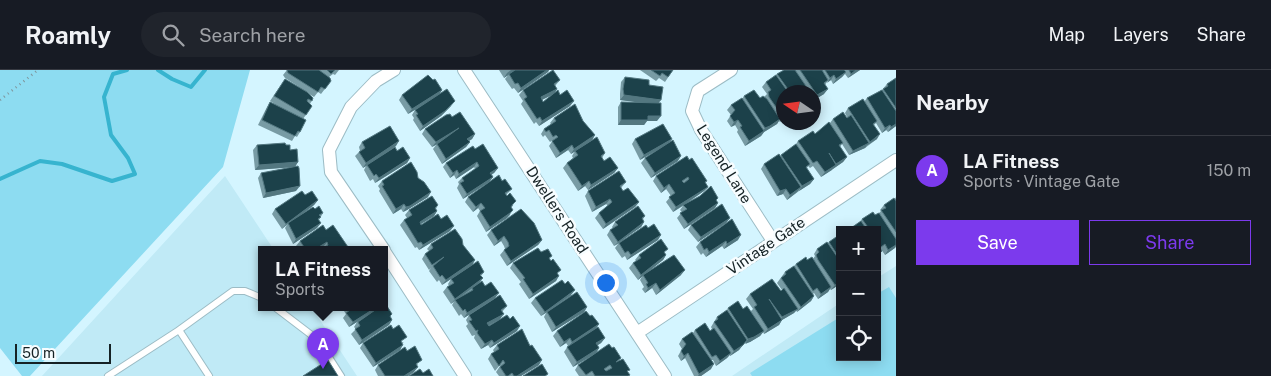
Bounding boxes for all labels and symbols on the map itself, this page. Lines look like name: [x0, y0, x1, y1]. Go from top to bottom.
north arrow: [776, 85, 821, 130]
street label: Legend Lane: [693, 121, 755, 206]
street label: Dwellers Road: [523, 163, 592, 256]
street label: Vintage Gate: [723, 213, 808, 278]
your location: [593, 270, 619, 296]
pin: A: [307, 328, 339, 369]
scale bar: [15, 341, 111, 364]

